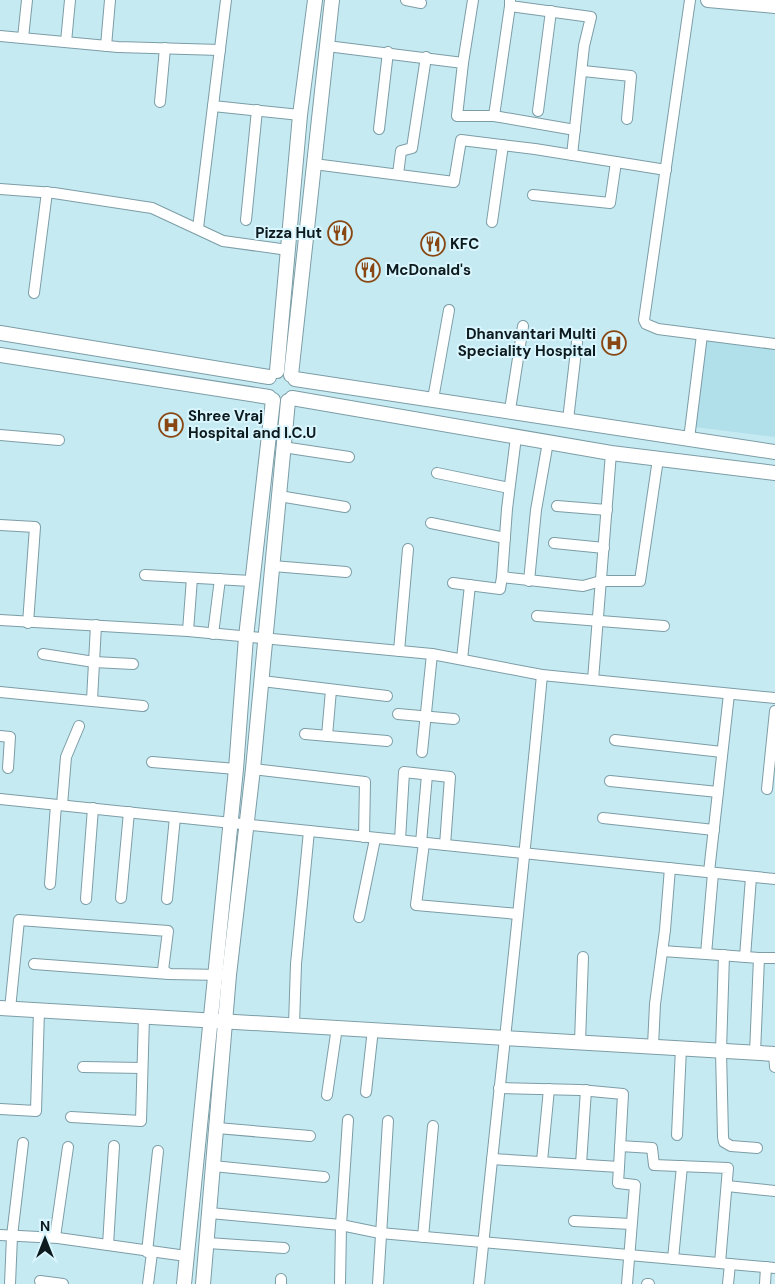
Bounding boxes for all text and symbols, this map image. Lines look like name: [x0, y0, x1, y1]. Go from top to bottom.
restaurant icon: Pizza Hut: [327, 220, 353, 246]
place label: Pizza Hut: [255, 223, 322, 243]
restaurant icon: KFC: [420, 231, 446, 257]
place label: KFC: [450, 234, 479, 254]
restaurant icon: McDonald's: [355, 257, 381, 283]
place label: McDonald's: [386, 260, 471, 280]
place label: Dhanvantari Multi Speciality Hospital: [458, 324, 596, 361]
hospital icon: Dhanvantari Multi Speciality Hospital: [601, 330, 627, 356]
place label: Shree Vraj Hospital and I.C.U: [188, 406, 316, 443]
hospital icon: Shree Vraj Hospital and I.C.U: [158, 412, 184, 438]
north arrow: [20, 1214, 70, 1264]
text: N: [40, 1217, 50, 1235]

